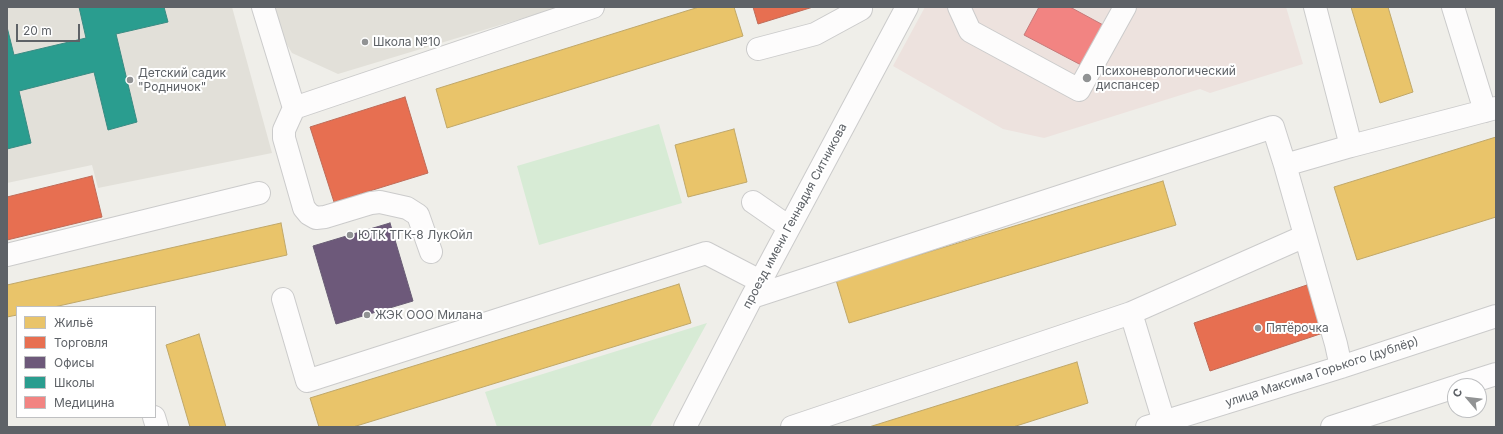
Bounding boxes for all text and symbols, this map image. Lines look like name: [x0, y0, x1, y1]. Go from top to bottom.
scale bar: [18, 16, 82, 42]
text: 20 m: [23, 23, 52, 38]
place label: Школа №10: [373, 35, 440, 49]
marker: Школа №10: [360, 37, 370, 47]
place label: Психоневрологический диспансер: [1096, 64, 1236, 92]
place label: Детский садик "Родничок": [138, 66, 226, 94]
marker: Психоневрологический диспансер: [1081, 72, 1093, 84]
marker: Детский садик "Родничок": [125, 75, 135, 85]
street label: проезд имени Геннадия Ситникова: [740, 121, 850, 311]
place label: ЮТК ТГК-8 ЛукОйл: [358, 228, 473, 242]
marker: ЮТК ТГК-8 ЛукОйл: [345, 230, 355, 240]
legend: [16, 306, 156, 418]
place label: ЖЭК ООО Милана: [375, 308, 483, 322]
marker: ЖЭК ООО Милана: [362, 310, 372, 320]
text: Жильё: [54, 315, 93, 330]
place label: Пятёрочка: [1266, 321, 1329, 335]
marker: Пятёрочка: [1253, 323, 1263, 333]
street label: улица Максима Горького (дублёр): [1224, 334, 1420, 410]
text: Торговля: [54, 335, 108, 350]
text: Офисы: [54, 355, 94, 370]
text: Школы: [54, 375, 95, 390]
north arrow: [1447, 378, 1487, 418]
text: С: [1449, 386, 1465, 400]
text: Медицина: [54, 395, 115, 410]

